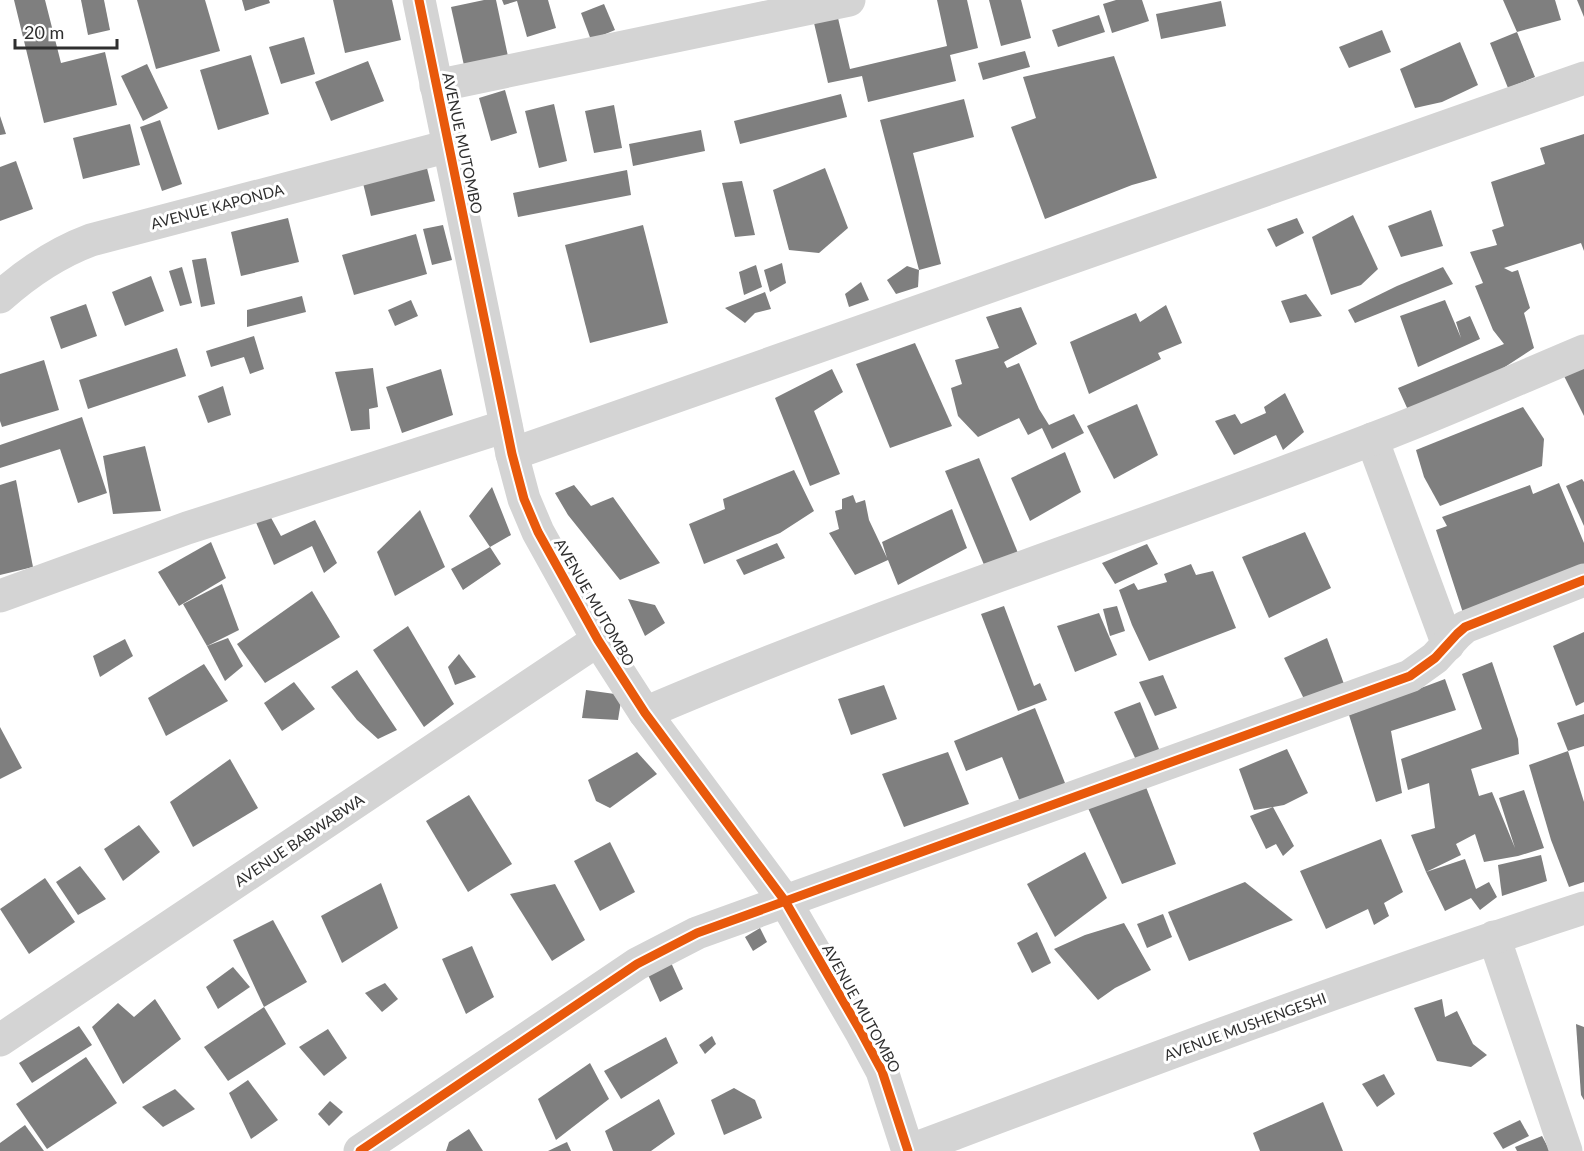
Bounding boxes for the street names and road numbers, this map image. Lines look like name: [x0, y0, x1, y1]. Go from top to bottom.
street label: AVENUE MUTOMBO: [439, 71, 487, 215]
street label: AVENUE KAPONDA: [149, 179, 286, 232]
street label: AVENUE MUTOMBO: [551, 535, 639, 669]
street label: AVENUE BABWABWA: [231, 790, 368, 890]
street label: AVENUE MUTOMBO: [819, 941, 905, 1075]
street label: AVENUE MUSHENGESHI: [1161, 988, 1329, 1064]

